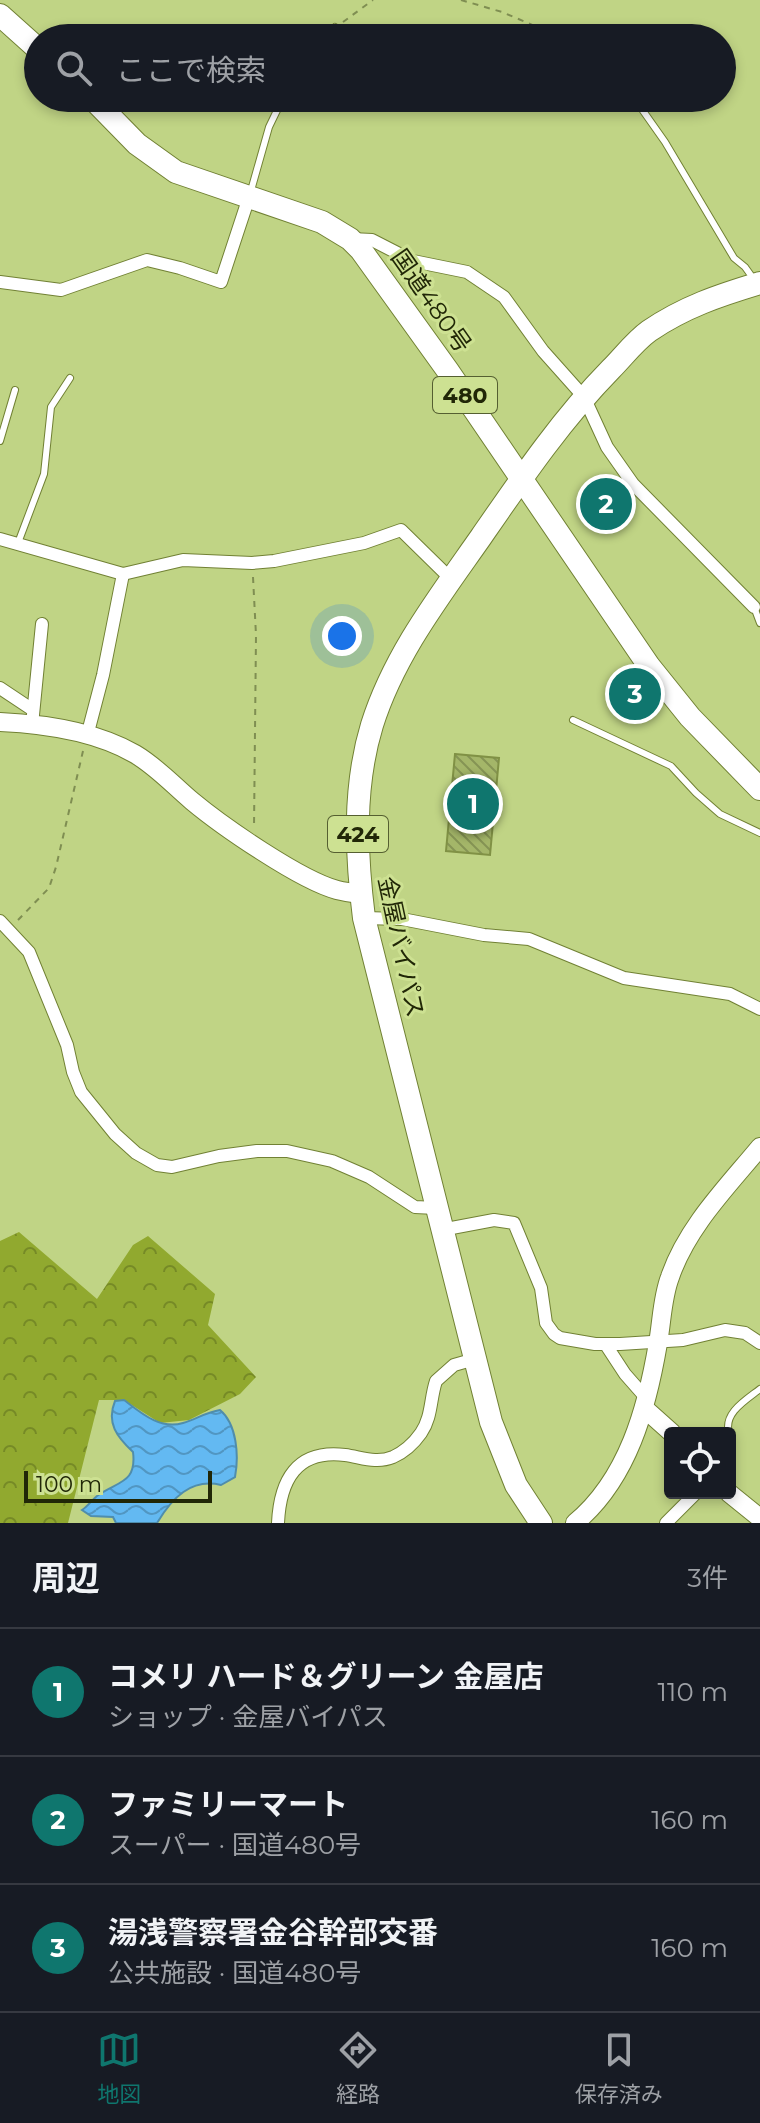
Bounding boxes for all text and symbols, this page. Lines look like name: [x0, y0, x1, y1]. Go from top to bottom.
search box: [24, 24, 736, 112]
icon: search: [52, 46, 96, 90]
text: ここで検索: [116, 52, 266, 89]
street label: 国道480号: [385, 244, 478, 358]
road number: 480: [433, 377, 497, 413]
pin: 2: [580, 474, 632, 534]
your location: [322, 616, 362, 656]
pin: 3: [609, 664, 661, 724]
pin: 1: [447, 774, 499, 834]
road number: 424: [328, 816, 388, 852]
street label: 金屋バイパス: [372, 874, 431, 1020]
map controls: [664, 1427, 736, 1499]
button: locate: [664, 1427, 736, 1499]
scale bar: [24, 1467, 212, 1503]
text: 100 m: [36, 1471, 102, 1498]
text: 周辺: [32, 1557, 100, 1599]
text: 3件: [687, 1562, 728, 1594]
text: コメリ ハード＆グリーン 金屋店: [108, 1658, 543, 1695]
text: 1: [53, 1676, 63, 1708]
text: 110 m: [658, 1676, 728, 1708]
text: ショップ · 金屋バイパス: [108, 1701, 388, 1733]
text: ファミリーマート: [108, 1786, 348, 1823]
text: 2: [50, 1804, 66, 1836]
text: 160 m: [651, 1804, 728, 1836]
text: スーパー · 国道480号: [108, 1829, 361, 1861]
text: 湯浅警察署金谷幹部交番: [108, 1914, 438, 1951]
text: 3: [50, 1932, 66, 1964]
text: 160 m: [651, 1932, 728, 1964]
text: 公共施設 · 国道480号: [108, 1957, 361, 1989]
tab: 地図: [97, 2028, 141, 2108]
tab: 経路: [336, 2028, 380, 2108]
tab: 保存済み: [575, 2028, 663, 2108]

